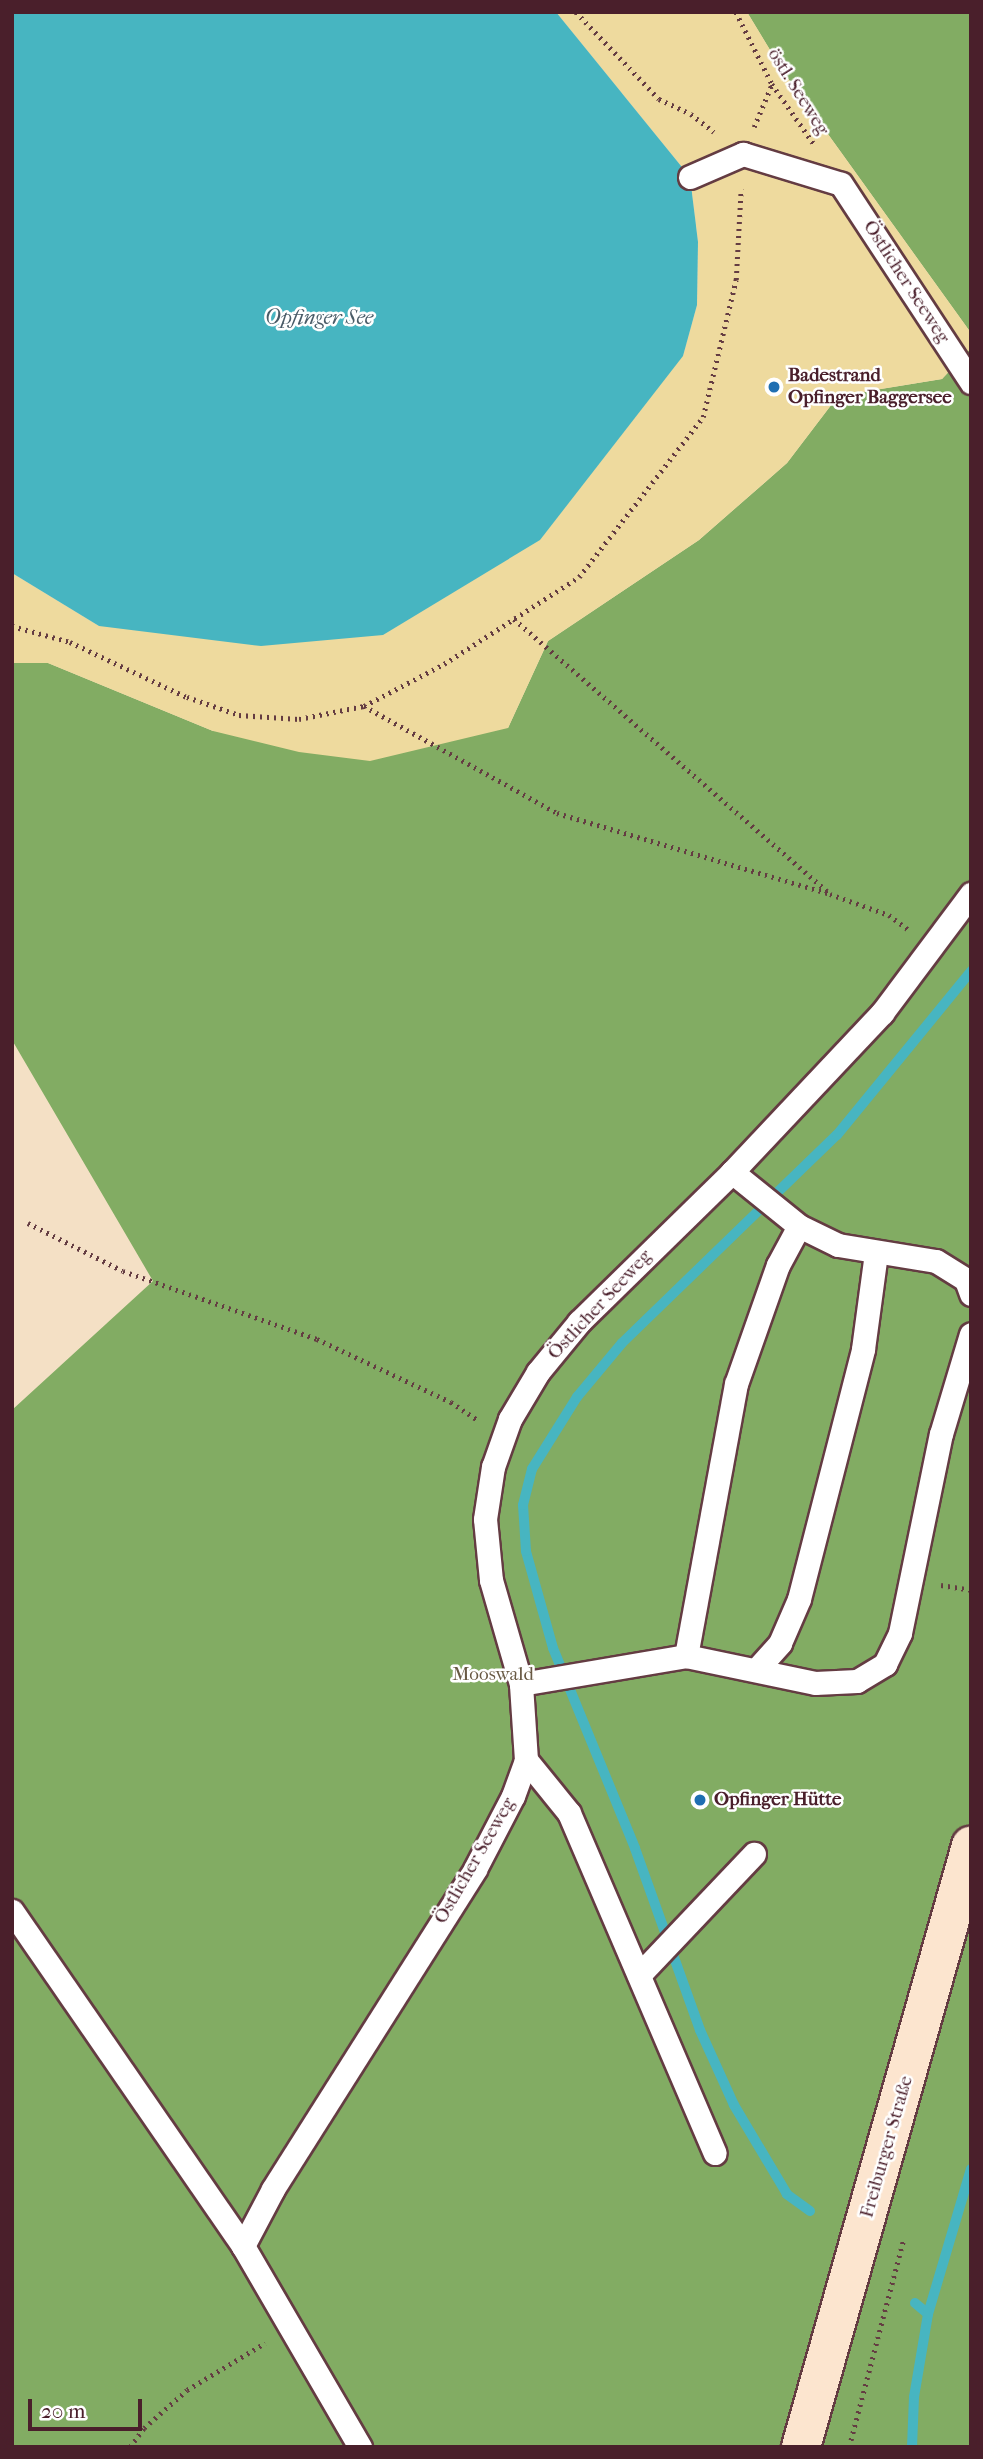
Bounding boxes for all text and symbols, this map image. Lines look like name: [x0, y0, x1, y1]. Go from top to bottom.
street label: östl. Seeweg: [762, 44, 834, 140]
street label: Östlicher Seeweg: [858, 216, 954, 348]
water label: Opfinger See: [265, 304, 373, 330]
place label: Badestrand Opfinger Baggersee: [788, 365, 952, 409]
marker: Badestrand Opfinger Baggersee: [766, 379, 782, 395]
street label: Östlicher Seeweg: [543, 1245, 657, 1365]
park label: Mooswald: [452, 1664, 534, 1686]
place label: Opfinger Hütte: [714, 1789, 841, 1811]
marker: Opfinger Hütte: [692, 1792, 708, 1808]
street label: Östlicher Seeweg: [430, 1794, 520, 1928]
street label: Freiburger Straße: [856, 2073, 918, 2221]
scale bar: [32, 2386, 145, 2430]
text: 20 m: [41, 2399, 85, 2423]

